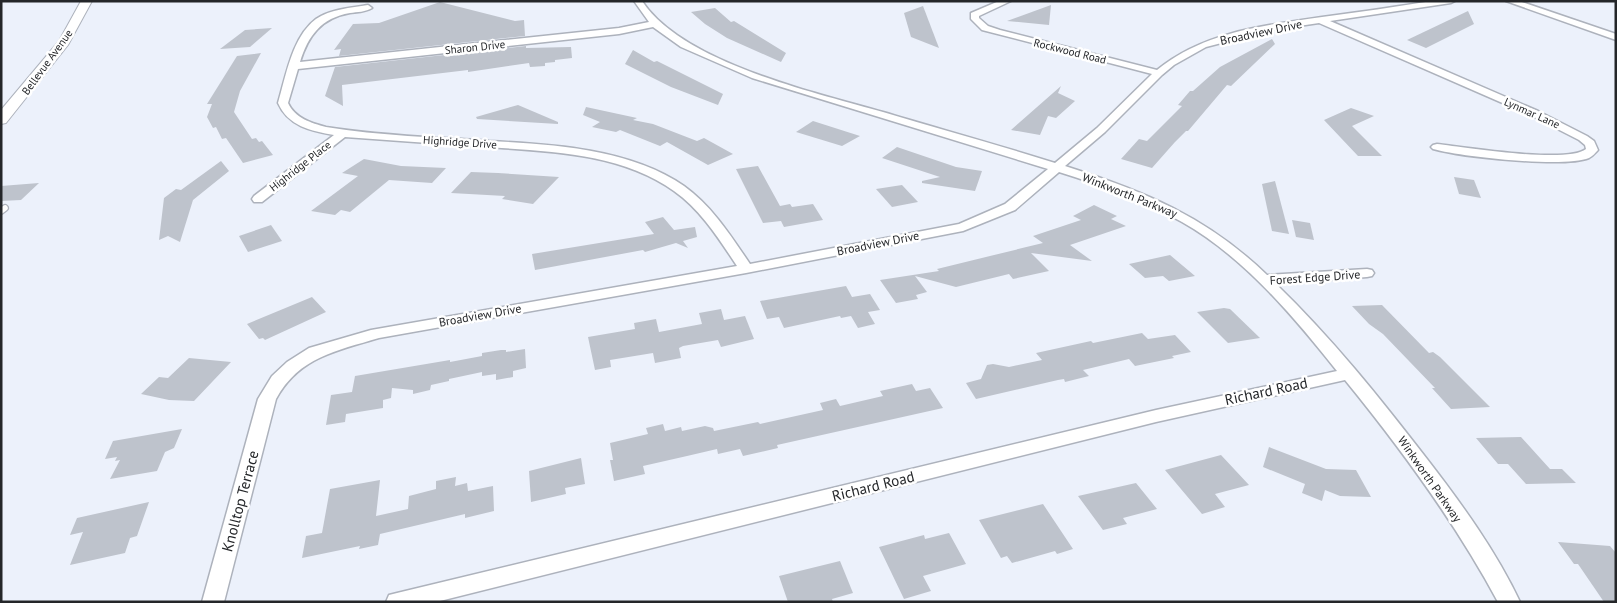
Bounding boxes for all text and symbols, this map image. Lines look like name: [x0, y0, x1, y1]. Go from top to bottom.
street label: Broadview Drive: [1219, 16, 1303, 48]
street label: Bellevue Avenue: [19, 26, 76, 97]
street label: Rockwood Road: [1032, 35, 1108, 67]
street label: Sharon Drive: [444, 37, 506, 57]
street label: Lynmar Lane: [1502, 95, 1562, 132]
street label: Highridge Drive: [423, 132, 498, 152]
street label: Highridge Place: [266, 137, 334, 194]
street label: Winkworth Parkway: [1080, 169, 1180, 221]
street label: Broadview Drive: [836, 228, 920, 258]
street label: Forest Edge Drive: [1269, 266, 1361, 288]
street label: Broadview Drive: [438, 300, 522, 330]
street label: Richard Road: [1223, 373, 1309, 409]
street label: Winkworth Parkway: [1395, 433, 1465, 525]
street label: Knolltop Terrace: [217, 448, 263, 554]
street label: Richard Road: [830, 467, 916, 505]

